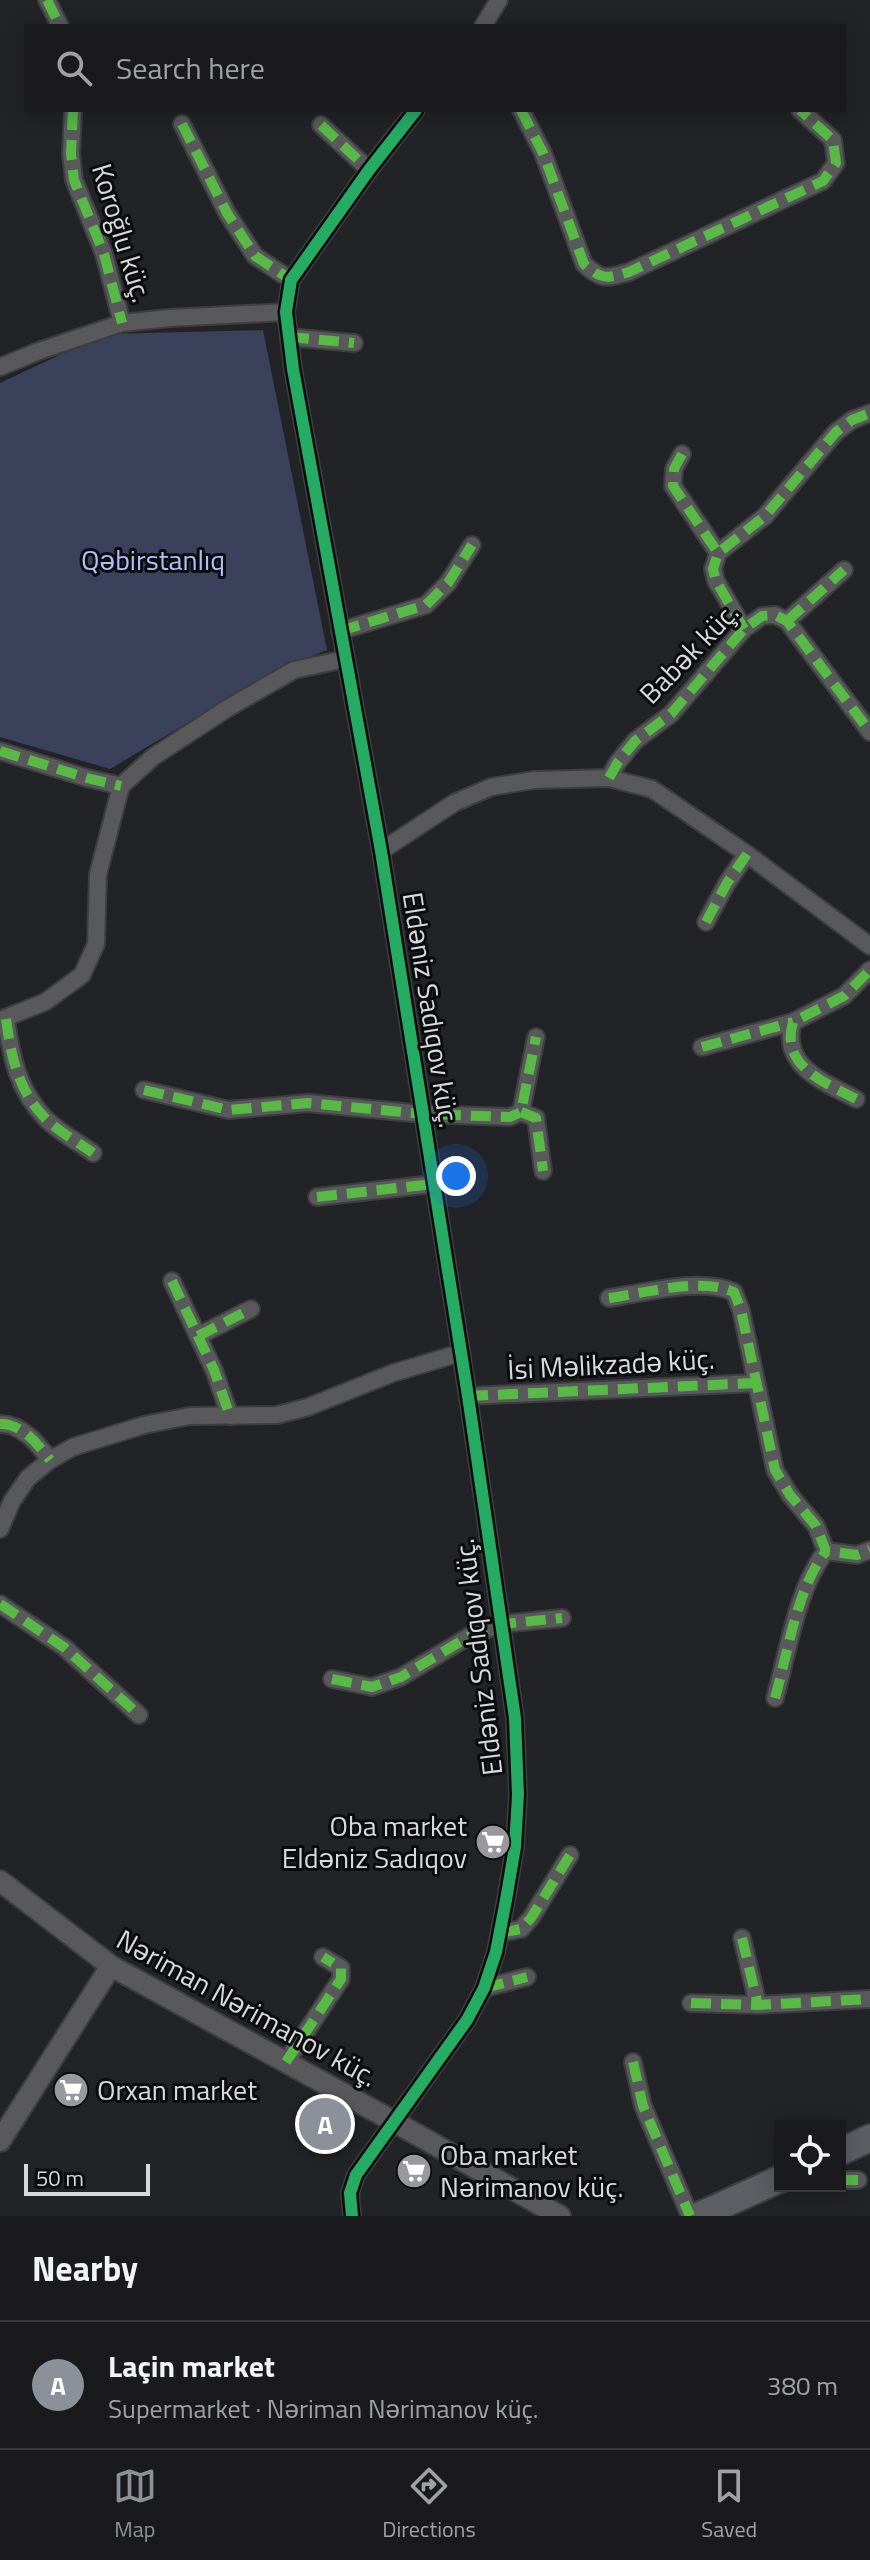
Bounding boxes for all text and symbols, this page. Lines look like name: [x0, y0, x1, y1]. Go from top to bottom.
search box: [24, 24, 846, 112]
text: Search here: [116, 45, 265, 91]
icon: search: [52, 46, 96, 90]
street label: Koroğlu küç.: [81, 158, 164, 307]
park label: Qəbirstanlıq: [81, 538, 225, 581]
street label: Babək küç.: [629, 592, 748, 714]
street label: Eldəniz Sadıqov küç.: [392, 889, 471, 1131]
your location: [436, 1156, 476, 1196]
street label: İsi Məlikzadə küç.: [506, 1337, 716, 1390]
street label: Eldəniz Sadıqov küç.: [442, 1536, 513, 1778]
place label: Oba market Eldəniz Sadıqov: [282, 1804, 467, 1879]
supermarket icon: Oba market Eldəniz Sadıqov: [474, 1823, 512, 1861]
street label: Nəriman Nərimanov küç.: [109, 1918, 386, 2097]
place label: Orxan market: [97, 2068, 257, 2111]
supermarket icon: Orxan market: [52, 2071, 90, 2109]
pin: A: [299, 2094, 351, 2154]
map controls: [774, 2120, 846, 2192]
button: locate: [774, 2120, 846, 2192]
place label: Oba market Nərimanov küç.: [440, 2133, 624, 2208]
supermarket icon: Oba market Nərimanov küç.: [395, 2152, 433, 2190]
scale bar: [24, 2160, 150, 2196]
text: 50 m: [36, 2161, 84, 2195]
text: Nearby: [32, 2242, 138, 2294]
text: Laçin market: [108, 2343, 275, 2389]
text: A: [50, 2366, 66, 2405]
text: 380 m: [767, 2366, 838, 2405]
text: Supermarket · Nəriman Nərimanov küç.: [108, 2389, 538, 2428]
tab: Map: [113, 2464, 157, 2546]
tab: Directions: [382, 2464, 476, 2546]
tab: Saved: [701, 2464, 757, 2546]

